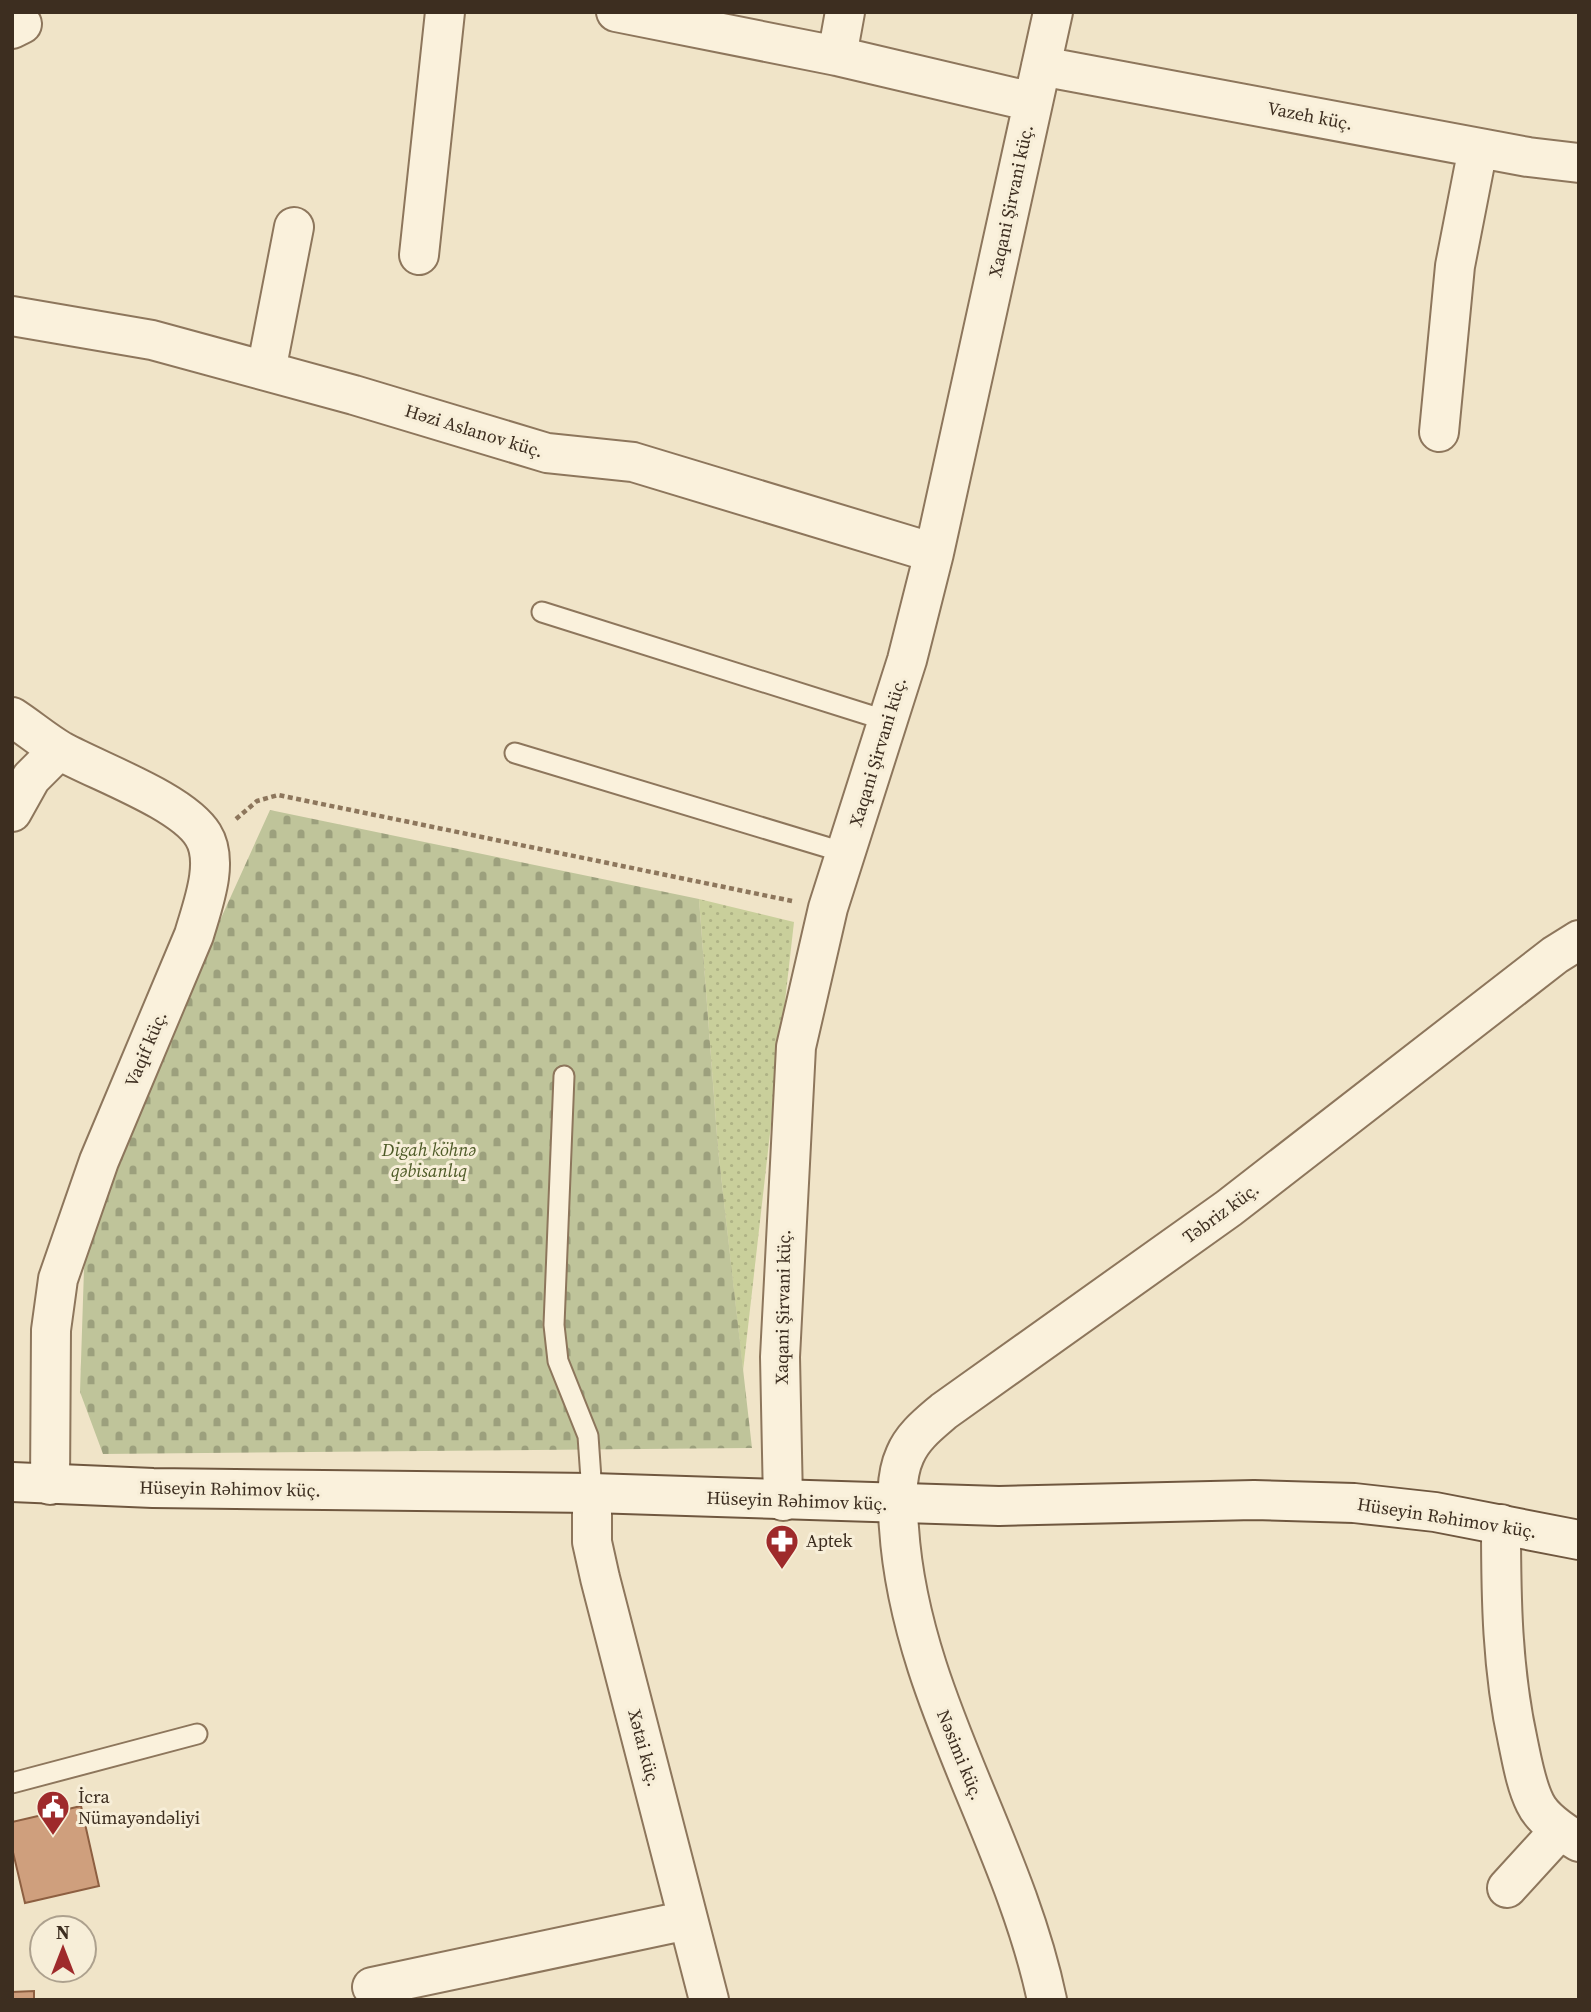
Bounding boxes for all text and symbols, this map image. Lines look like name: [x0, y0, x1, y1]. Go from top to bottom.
street label: Vazeh küç.: [1265, 95, 1355, 136]
street label: Xaqani Şirvani küç.: [982, 122, 1039, 279]
street label: Həzi Aslanov küç.: [402, 398, 546, 463]
street label: Xaqani Şirvani küç.: [843, 674, 912, 830]
street label: Vaqif küç.: [118, 1007, 173, 1091]
park label: Digah köhnə qəbisanlıq: [381, 1137, 476, 1183]
street label: Təbriz küç.: [1177, 1176, 1264, 1249]
street label: Xaqani Şirvani küç.: [769, 1229, 796, 1385]
street label: Hüseyin Rəhimov küç.: [139, 1474, 321, 1503]
street label: Hüseyin Rəhimov küç.: [706, 1485, 888, 1516]
street label: Hüseyin Rəhimov küç.: [1356, 1491, 1539, 1544]
pharmacy icon: Aptek: [763, 1522, 801, 1571]
place label: Aptek: [806, 1528, 853, 1553]
street label: Xətai küç.: [622, 1706, 667, 1789]
street label: Nəsimi küç.: [931, 1706, 990, 1804]
place label: İcra Nümayəndəliyi: [78, 1784, 200, 1830]
public building icon: İcra Nümayəndəliyi: [34, 1788, 72, 1837]
north arrow: [28, 1914, 98, 1984]
text: N: [56, 1919, 70, 1945]

